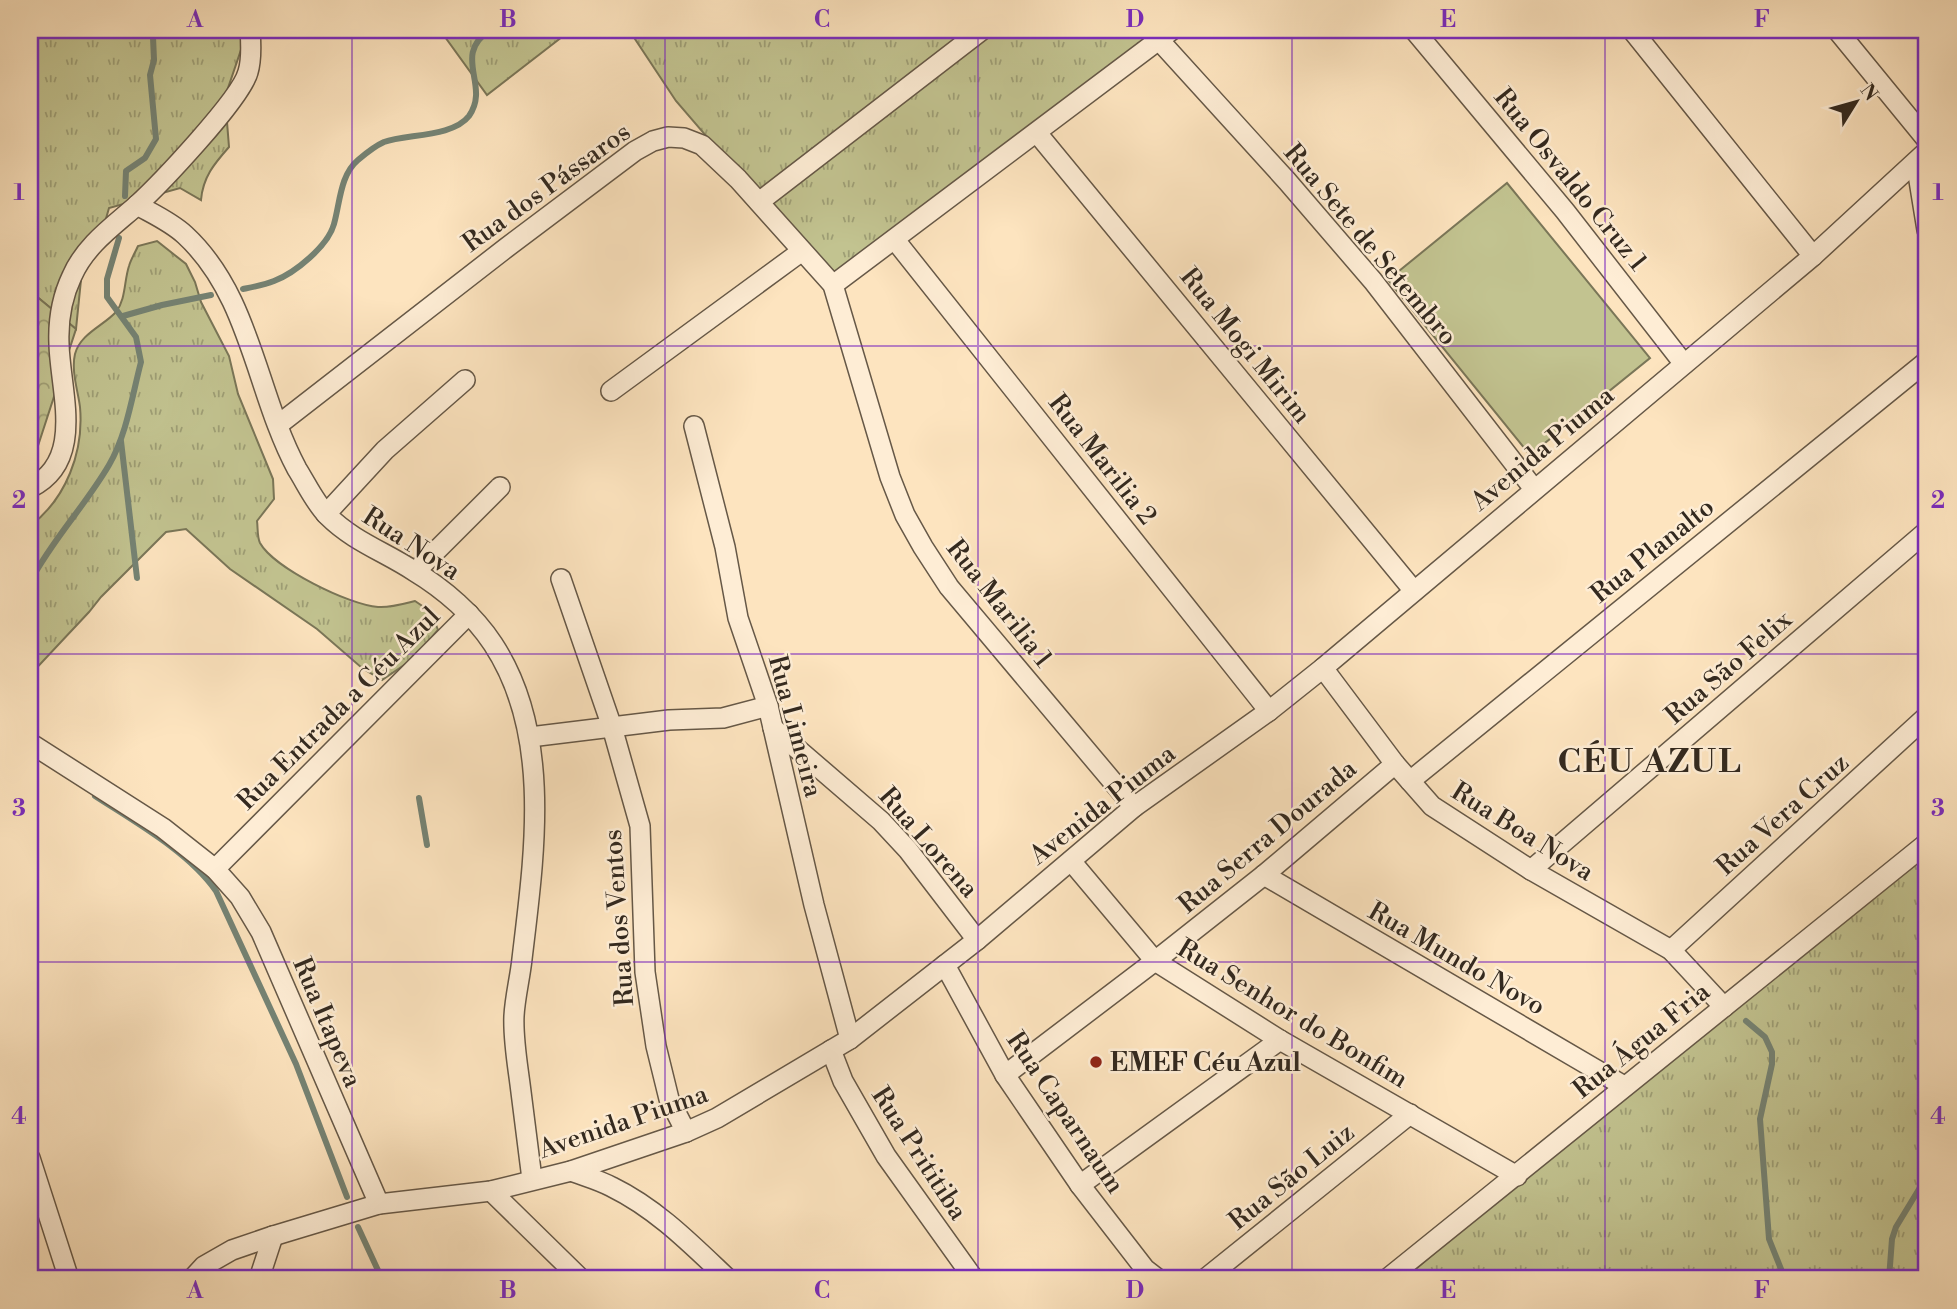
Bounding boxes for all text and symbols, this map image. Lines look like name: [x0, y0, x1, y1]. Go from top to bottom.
text: A: [186, 6, 204, 34]
text: B: [499, 6, 517, 34]
text: C: [814, 6, 830, 34]
text: D: [1126, 6, 1144, 34]
text: E: [1440, 6, 1456, 34]
text: F: [1754, 6, 1770, 34]
north arrow: [1820, 66, 1890, 136]
text: N: [1855, 79, 1883, 106]
street label: Rua Osvaldo Cruz 1: [1487, 82, 1654, 277]
street label: Rua dos Pássaros: [456, 116, 637, 259]
street label: Rua Sete de Setembro: [1277, 137, 1464, 352]
text: 1: [13, 179, 25, 207]
text: 1: [1932, 179, 1944, 207]
street label: Rua Mogi Mirim: [1173, 261, 1318, 430]
street label: Avenida Piuma: [1464, 379, 1621, 518]
street label: Rua Marilia 2: [1041, 388, 1163, 531]
text: 2: [12, 487, 26, 515]
text: 2: [1931, 487, 1945, 515]
street label: Rua Planalto: [1584, 491, 1721, 610]
street label: Rua Nova: [356, 500, 467, 588]
street label: Rua Marilia 1: [939, 533, 1059, 674]
street label: Rua Entrada a Céu Azul: [231, 600, 447, 817]
street label: Rua São Felix: [1659, 604, 1799, 731]
street label: Rua Limeira: [761, 652, 830, 802]
street label: Avenida Piuma: [1022, 737, 1183, 872]
district label: CÉU AZUL: [1557, 740, 1743, 783]
street label: Rua Vera Cruz: [1710, 747, 1856, 883]
street label: Rua Serra Dourada: [1172, 752, 1364, 921]
street label: Rua Boa Nova: [1445, 775, 1600, 889]
street label: Rua Lorena: [872, 781, 985, 905]
text: 3: [12, 795, 26, 823]
text: 3: [1931, 795, 1945, 823]
street label: Rua dos Ventos: [597, 828, 641, 1007]
street label: Rua Mundo Novo: [1362, 895, 1551, 1023]
street label: Rua Senhor do Bonfim: [1171, 932, 1414, 1096]
street label: Rua Itapeva: [285, 953, 369, 1093]
street label: Rua Água Fria: [1565, 974, 1717, 1106]
street label: Rua Caparnaum: [999, 1026, 1131, 1200]
place label: EMEF Céu Azul: [1110, 1047, 1301, 1079]
marker: EMEF Céu Azul: [1088, 1054, 1104, 1070]
street label: Avenida Piuma: [534, 1078, 713, 1166]
street label: Rua Prititiba: [864, 1081, 975, 1227]
text: 4: [11, 1103, 27, 1131]
text: 4: [1930, 1103, 1946, 1131]
street label: Rua São Luiz: [1222, 1116, 1361, 1237]
text: A: [186, 1277, 204, 1305]
text: B: [499, 1277, 517, 1305]
text: C: [814, 1277, 830, 1305]
text: D: [1126, 1277, 1144, 1305]
text: E: [1440, 1277, 1456, 1305]
text: F: [1754, 1277, 1770, 1305]

